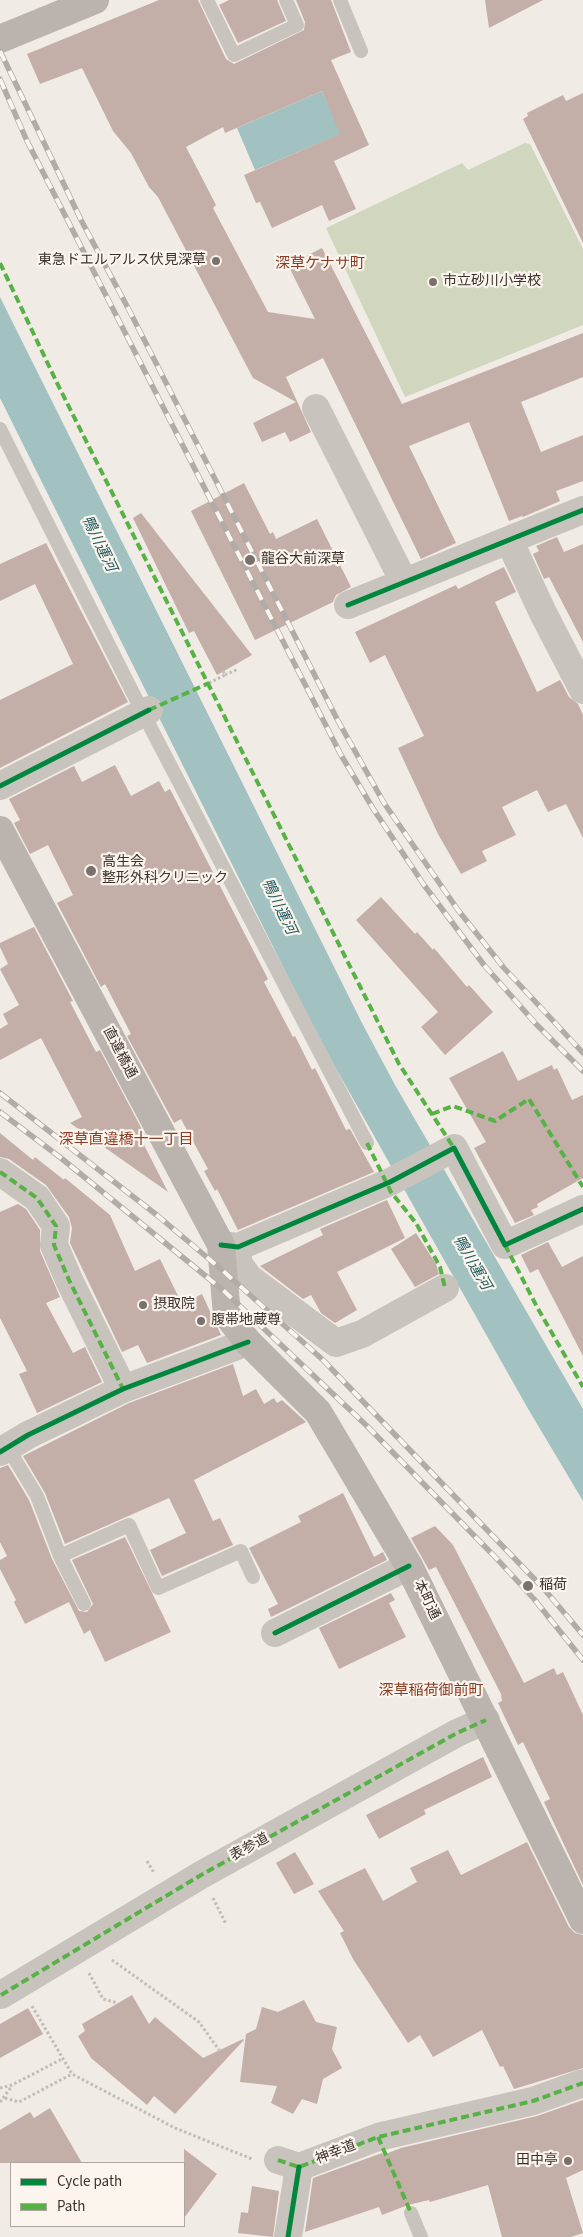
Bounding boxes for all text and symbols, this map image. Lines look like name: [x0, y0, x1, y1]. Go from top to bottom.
place label: 東急ドエルアルス伏見深草: [38, 253, 206, 269]
marker: 東急ドエルアルス伏見深草: [210, 255, 222, 267]
district label: 深草ケナサ町: [275, 256, 365, 274]
place label: 市立砂川小学校: [443, 274, 541, 290]
marker: 市立砂川小学校: [427, 276, 439, 288]
water label: 鴨川運河: [77, 513, 119, 575]
place label: 龍谷大前深草: [261, 552, 345, 568]
marker: 龍谷大前深草: [243, 553, 257, 567]
place label: 高生会 整形外科クリニック: [102, 855, 228, 888]
marker: 高生会 整形外科クリニック: [84, 864, 98, 878]
water label: 鴨川運河: [257, 876, 299, 938]
street label: 直違橋通: [98, 1024, 140, 1082]
district label: 深草直違橋十一丁目: [59, 1132, 193, 1150]
water label: 鴨川運河: [448, 1233, 494, 1293]
place label: 摂取院: [153, 1297, 195, 1313]
marker: 摂取院: [137, 1299, 149, 1311]
place label: 腹帯地蔵尊: [211, 1313, 281, 1329]
marker: 腹帯地蔵尊: [195, 1315, 207, 1327]
street label: 本町通: [409, 1577, 443, 1623]
place label: 稲荷: [539, 1578, 567, 1594]
marker: 稲荷: [521, 1579, 535, 1593]
district label: 深草稲荷御前町: [379, 1683, 483, 1701]
street label: 表参道: [228, 1830, 272, 1866]
street label: 神幸道: [313, 2138, 359, 2168]
place label: 田中亭: [516, 2153, 558, 2169]
marker: 田中亭: [562, 2155, 574, 2167]
legend: [10, 2162, 185, 2227]
text: Cycle path: [57, 2171, 122, 2192]
text: Path: [57, 2196, 85, 2217]

